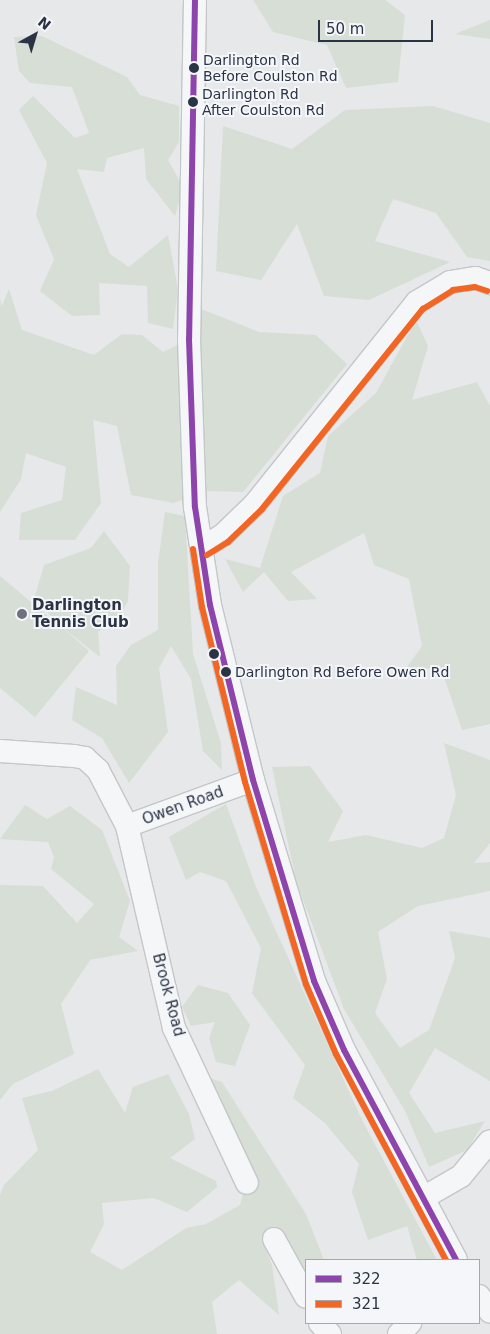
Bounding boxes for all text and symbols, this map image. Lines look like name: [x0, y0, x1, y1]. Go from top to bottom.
north arrow: [10, 10, 60, 60]
scale bar: [320, 10, 435, 42]
text: N: [35, 13, 54, 33]
text: 50 m: [326, 20, 364, 38]
place label: Darlington Rd Before Coulston Rd: [203, 52, 338, 84]
marker: Darlington Rd Before Coulston Rd: [189, 63, 199, 73]
place label: Darlington Rd After Coulston Rd: [202, 86, 324, 118]
marker: Darlington Rd After Coulston Rd: [188, 97, 198, 107]
place label: Darlington Tennis Club: [32, 596, 129, 631]
marker: Darlington Tennis Club: [16, 608, 28, 620]
unlabelled marker: [209, 649, 219, 659]
place label: Darlington Rd Before Owen Rd: [235, 664, 449, 680]
marker: Darlington Rd Before Owen Rd: [221, 667, 231, 677]
street label: Owen Road: [140, 783, 226, 829]
street label: Brook Road: [148, 951, 188, 1039]
legend: [305, 1259, 480, 1324]
text: 322: [352, 1270, 381, 1288]
text: 321: [352, 1295, 381, 1313]

